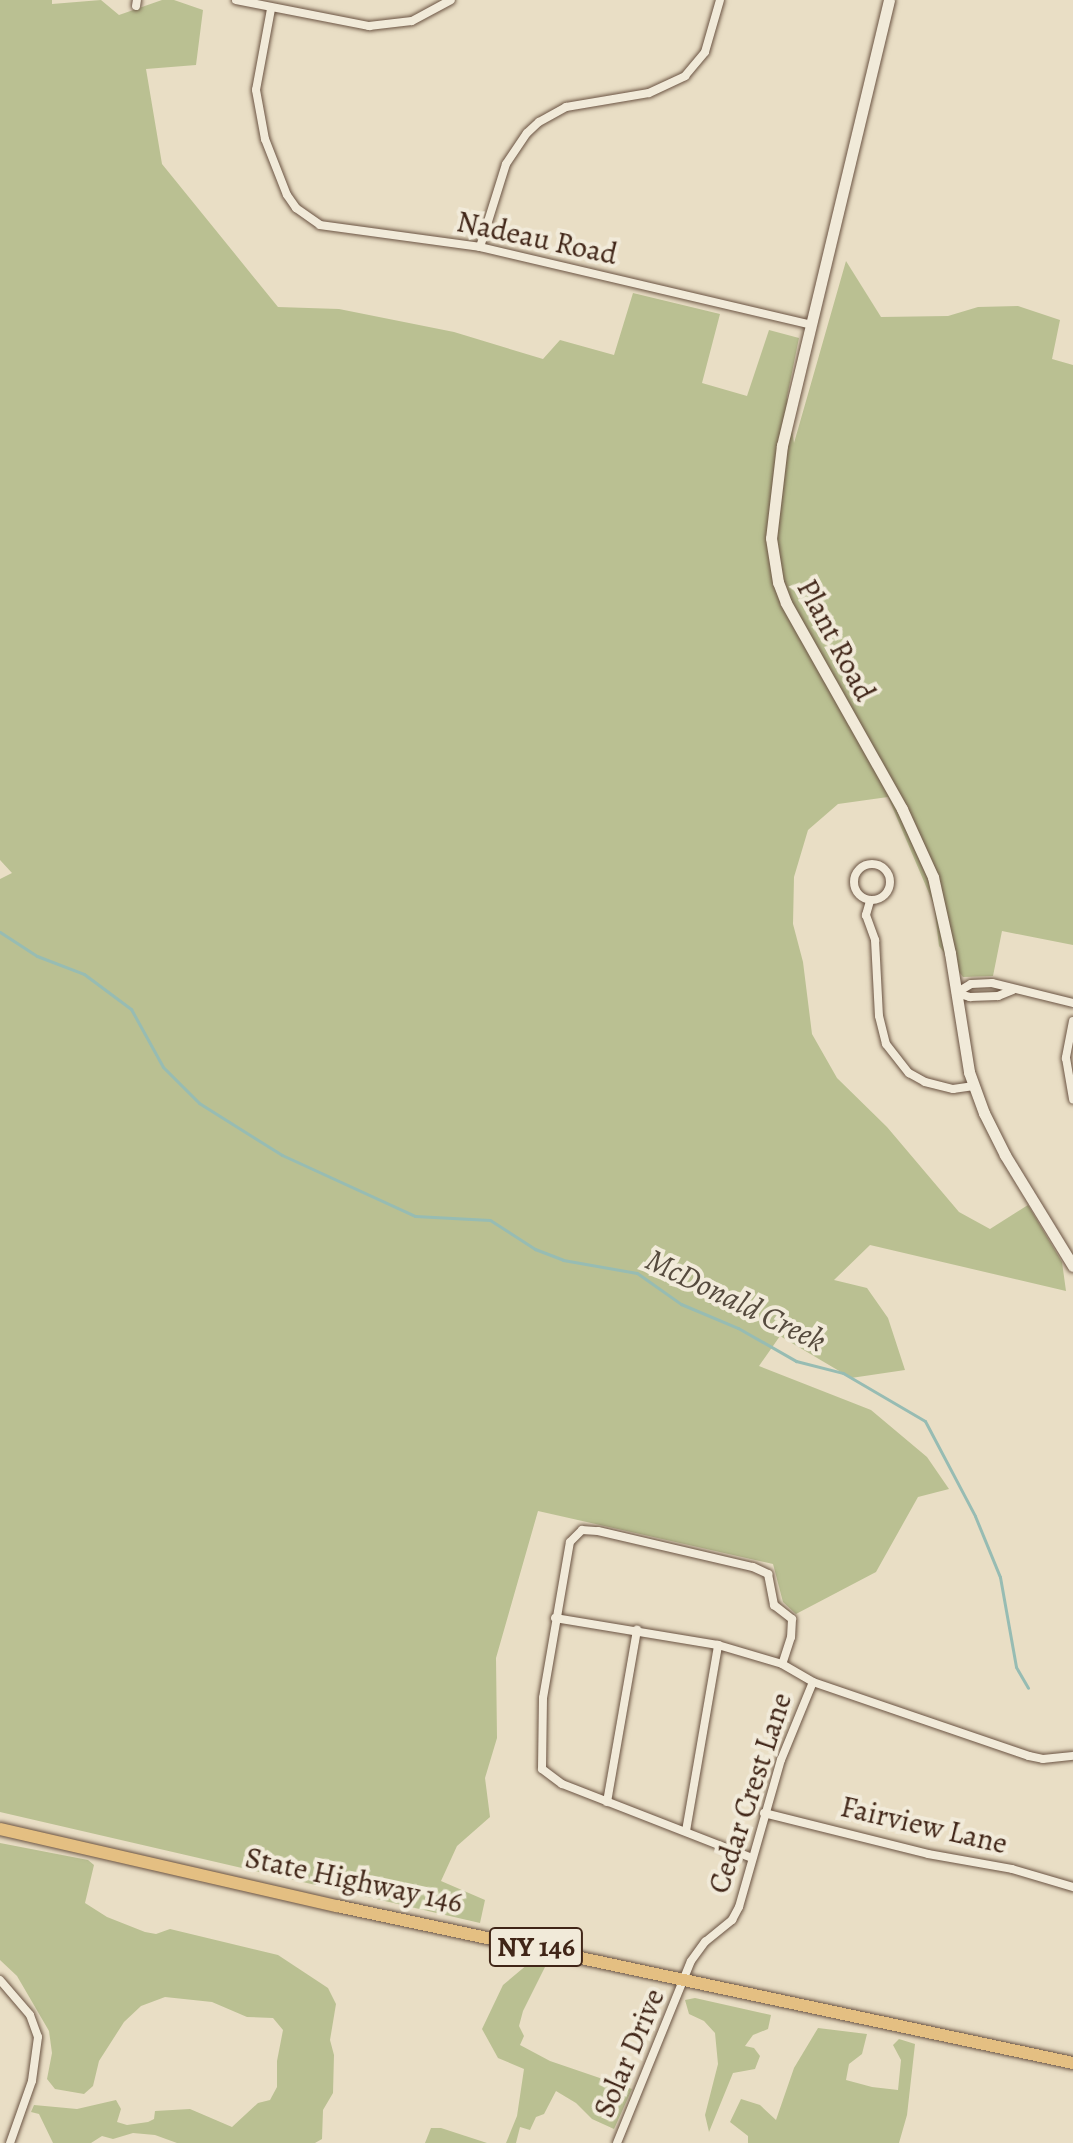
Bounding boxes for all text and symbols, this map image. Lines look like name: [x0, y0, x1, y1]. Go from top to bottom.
street label: Nadeau Road: [453, 203, 621, 273]
street label: Plant Road: [789, 573, 883, 707]
water label: McDonald Creek: [640, 1240, 832, 1360]
street label: Cedar Crest Lane: [701, 1688, 799, 1898]
street label: Fairview Lane: [837, 1788, 1011, 1862]
street label: State Highway 146: [242, 1839, 466, 1921]
road number: NY 146: [488, 1923, 584, 1971]
street label: Solar Drive: [586, 1983, 672, 2123]

